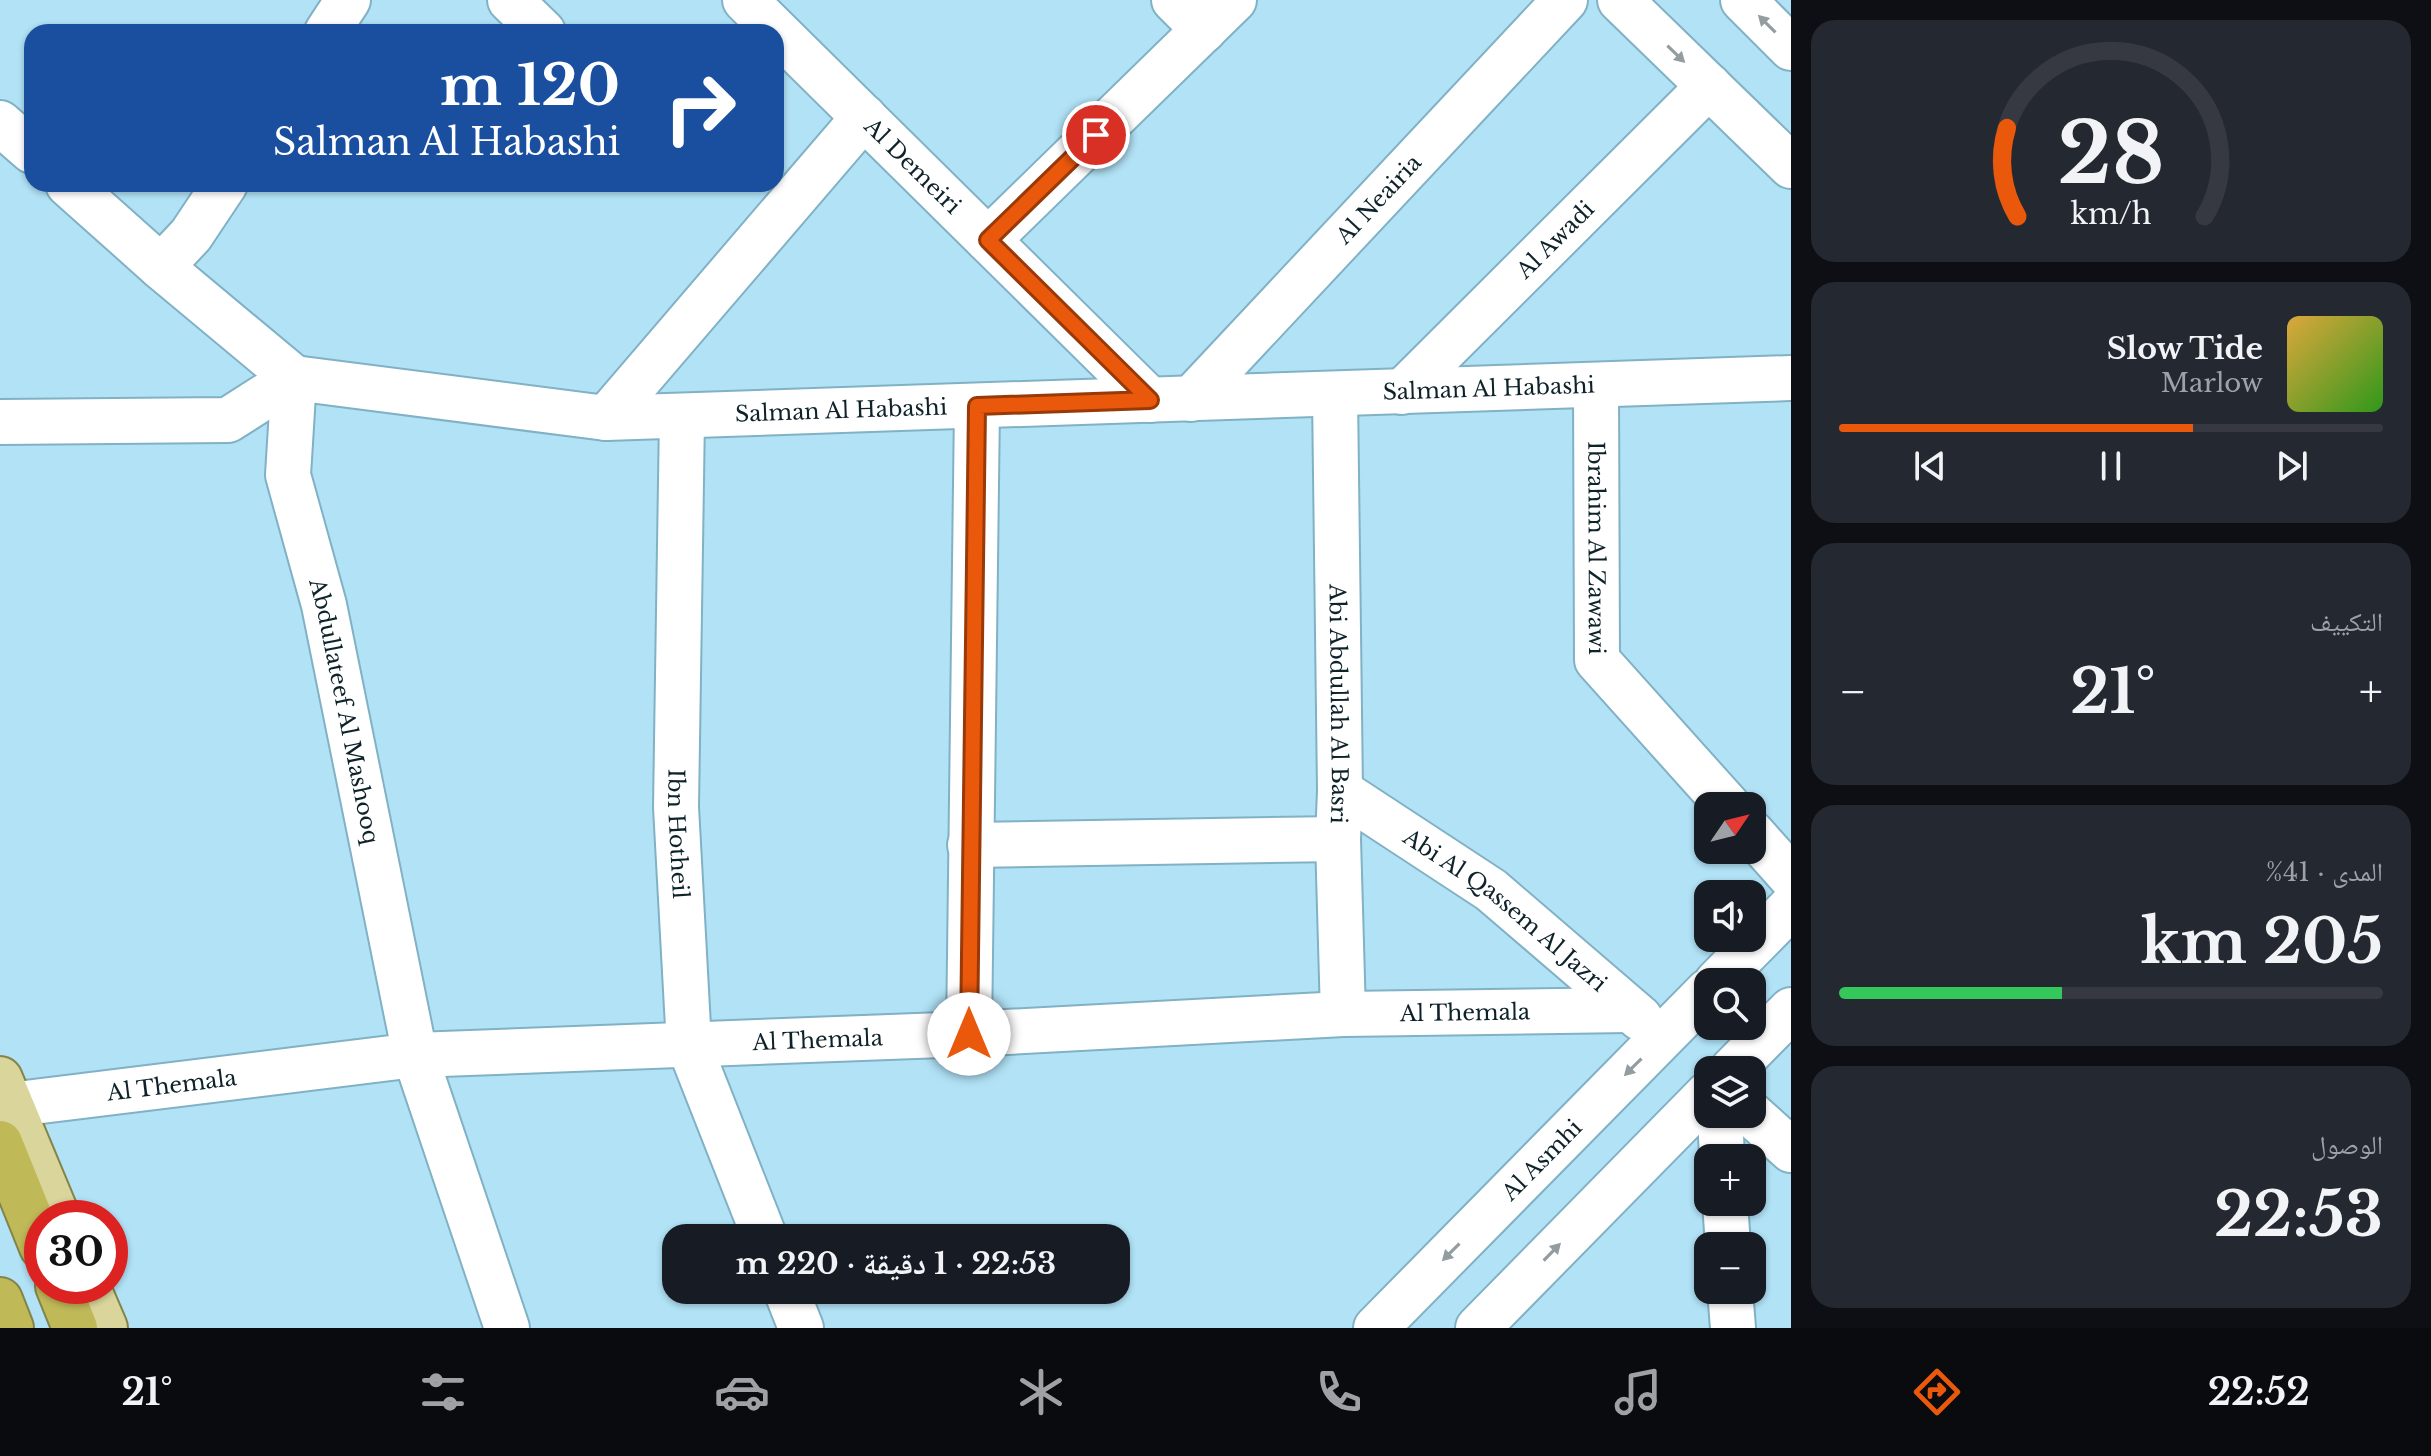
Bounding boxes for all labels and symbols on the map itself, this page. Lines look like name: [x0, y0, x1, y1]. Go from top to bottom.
one-way arrow: [1758, 15, 1777, 34]
one-way arrow: [1666, 45, 1685, 63]
pin: [1062, 101, 1130, 169]
street label: Al Demeiri: [858, 112, 967, 220]
street label: Al Neairia: [1330, 149, 1428, 250]
street label: Al Awadi: [1510, 195, 1600, 285]
street label: Salman Al Habashi: [1382, 372, 1596, 406]
street label: Salman Al Habashi: [735, 393, 948, 428]
street label: Ibrahim Al Zawawi: [1582, 441, 1610, 655]
street label: Abdullateef Al Mashooq: [303, 574, 385, 847]
street label: Abi Abdullah Al Basri: [1323, 583, 1353, 825]
street label: Ibn Hotheil: [662, 769, 694, 900]
north arrow: [1694, 792, 1766, 864]
street label: Abi Al Qassem Al Jazri: [1397, 823, 1613, 998]
position arrow: [927, 992, 1011, 1076]
street label: Al Themala: [1399, 998, 1531, 1027]
street label: Al Themala: [751, 1024, 884, 1056]
one-way arrow: [1624, 1057, 1643, 1076]
street label: Al Themala: [104, 1064, 239, 1107]
street label: Al Asmhi: [1496, 1114, 1588, 1207]
speed limit sign: 30: [24, 1200, 128, 1304]
one-way arrow: [1442, 1242, 1461, 1261]
one-way arrow: [1542, 1243, 1561, 1262]

